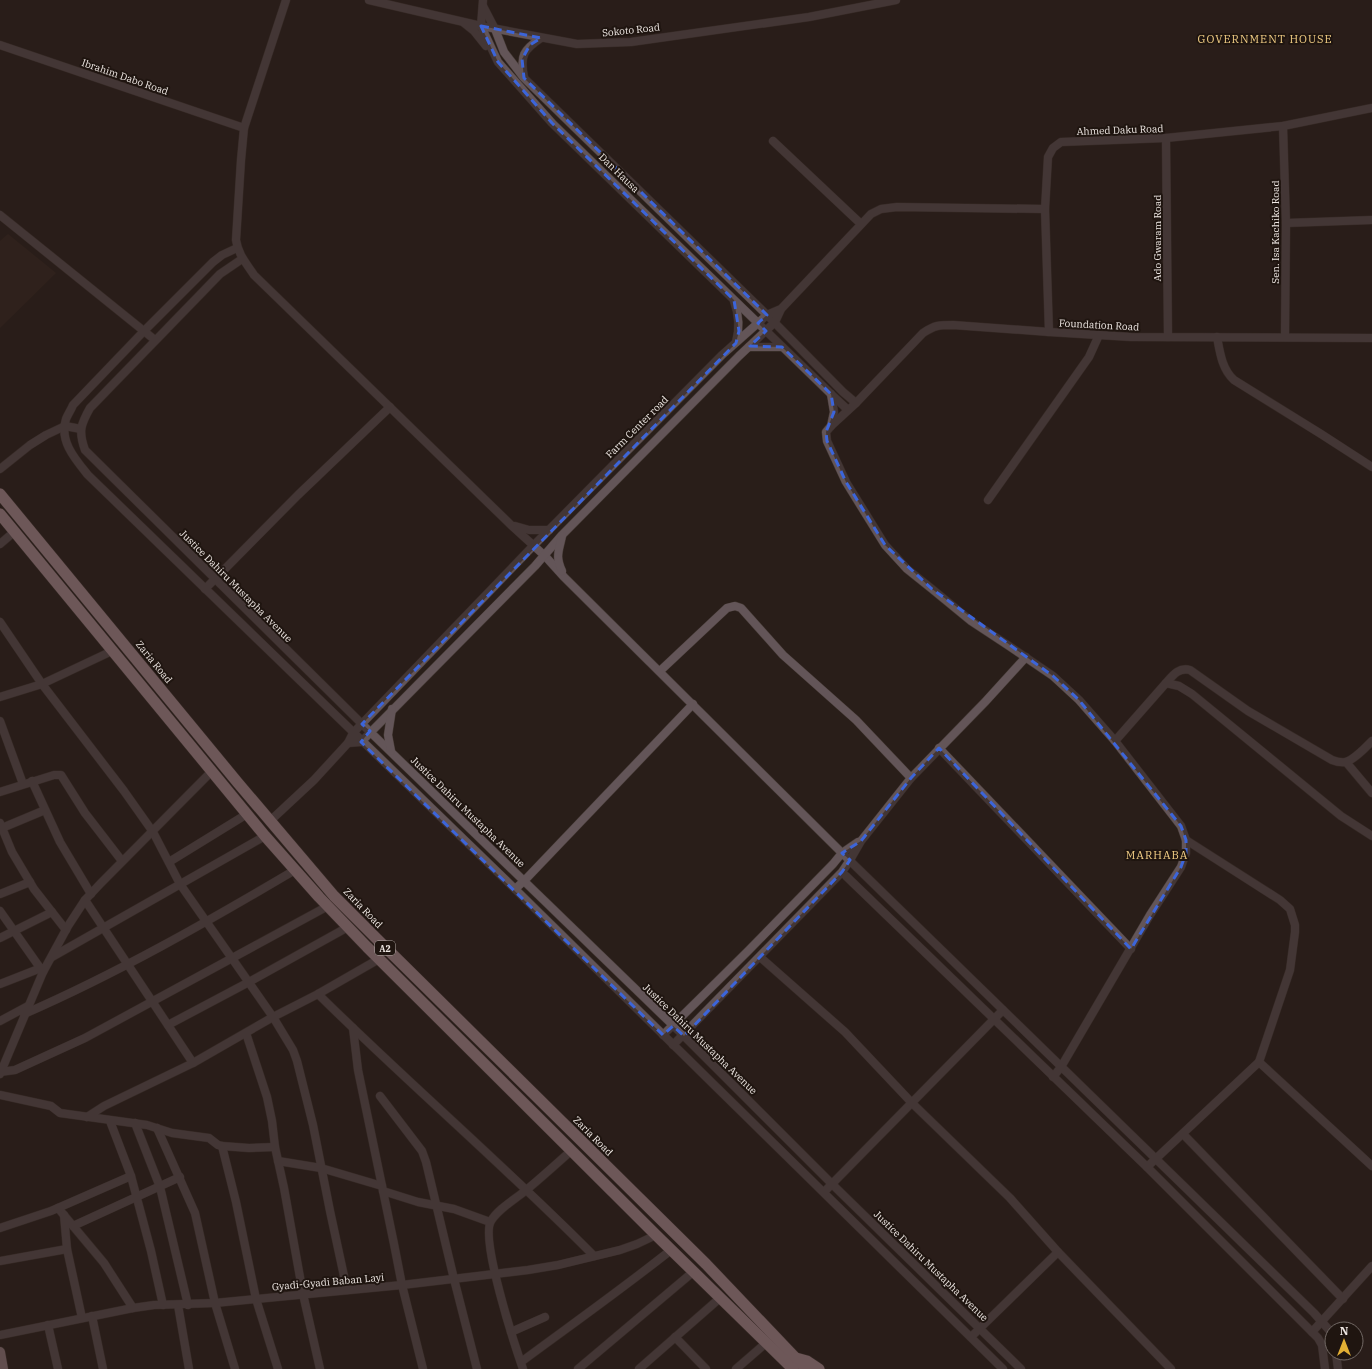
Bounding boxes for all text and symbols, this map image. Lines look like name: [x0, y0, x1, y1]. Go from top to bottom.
street label: Sokoto Road: [601, 20, 661, 40]
district label: GOVERNMENT HOUSE: [1197, 32, 1333, 46]
street label: Ibrahim Dabo Road: [80, 56, 170, 98]
street label: Ahmed Daku Road: [1076, 122, 1164, 138]
street label: Dan Hausa: [596, 151, 642, 196]
street label: Sen. Isa Kachiko Road: [1269, 180, 1282, 284]
street label: Ado Gwaram Road: [1151, 195, 1164, 281]
street label: Foundation Road: [1059, 316, 1139, 334]
street label: Farm Center road: [603, 393, 671, 461]
street label: Justice Dahiru Mustapha Avenue: [177, 527, 295, 645]
street label: Zaria Road: [133, 638, 175, 686]
street label: Justice Dahiru Mustapha Avenue: [408, 754, 528, 870]
district label: MARHABA: [1126, 848, 1188, 862]
street label: Zaria Road: [341, 885, 385, 931]
road number: A2: [375, 941, 395, 955]
street label: Justice Dahiru Mustapha Avenue: [640, 981, 760, 1097]
street label: Zaria Road: [570, 1113, 616, 1159]
street label: Justice Dahiru Mustapha Avenue: [871, 1208, 991, 1324]
street label: Gyadi-Gyadi Baban Layi: [271, 1271, 385, 1293]
north arrow: [1324, 1321, 1364, 1361]
text: N: [1340, 1324, 1349, 1338]

